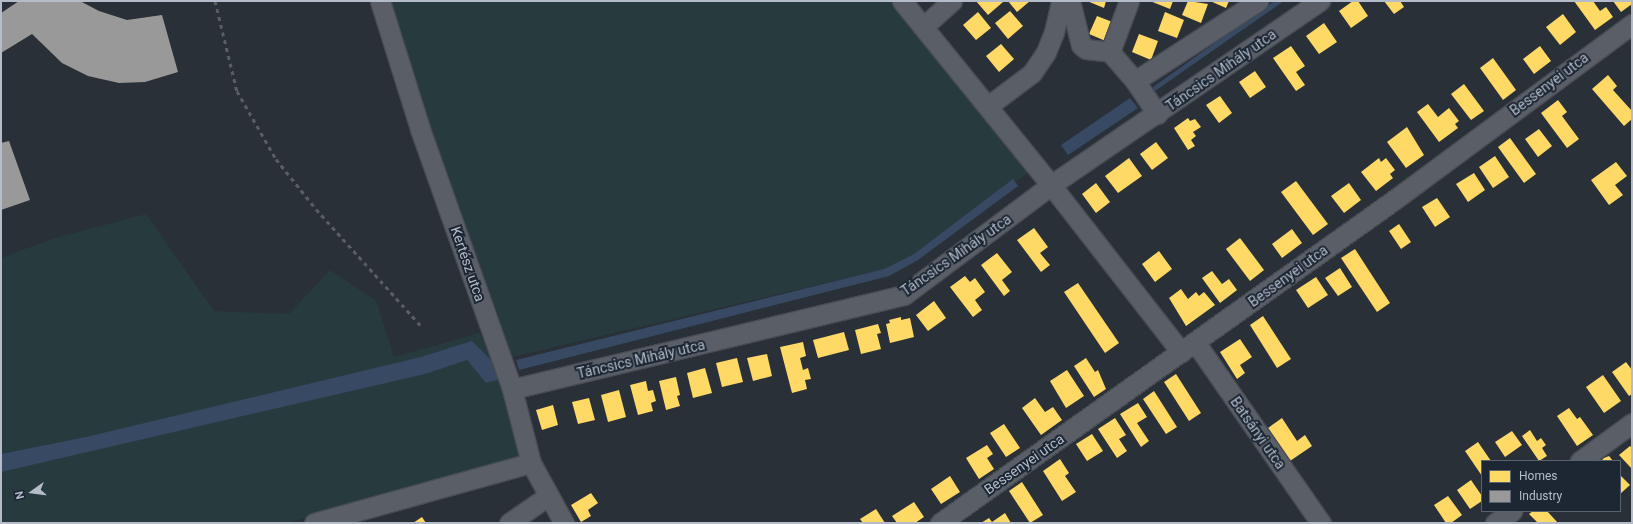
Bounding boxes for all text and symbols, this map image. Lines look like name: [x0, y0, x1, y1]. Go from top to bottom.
street label: Táncsics Mihály utca: [1163, 26, 1279, 114]
street label: Bessenyei utca: [1506, 49, 1592, 119]
street label: Táncsics Mihály utca: [898, 211, 1014, 299]
street label: Kertész utca: [447, 224, 489, 304]
street label: Bessenyei utca: [1245, 242, 1331, 310]
street label: Táncsics Mihály utca: [575, 336, 707, 382]
street label: Batsányi utca: [1227, 394, 1289, 472]
street label: Bessenyei utca: [981, 430, 1067, 498]
legend: [1481, 460, 1621, 512]
text: Homes: [1519, 469, 1557, 483]
north arrow: [12, 472, 52, 512]
text: Industry: [1519, 489, 1562, 503]
text: N: [13, 490, 27, 500]

